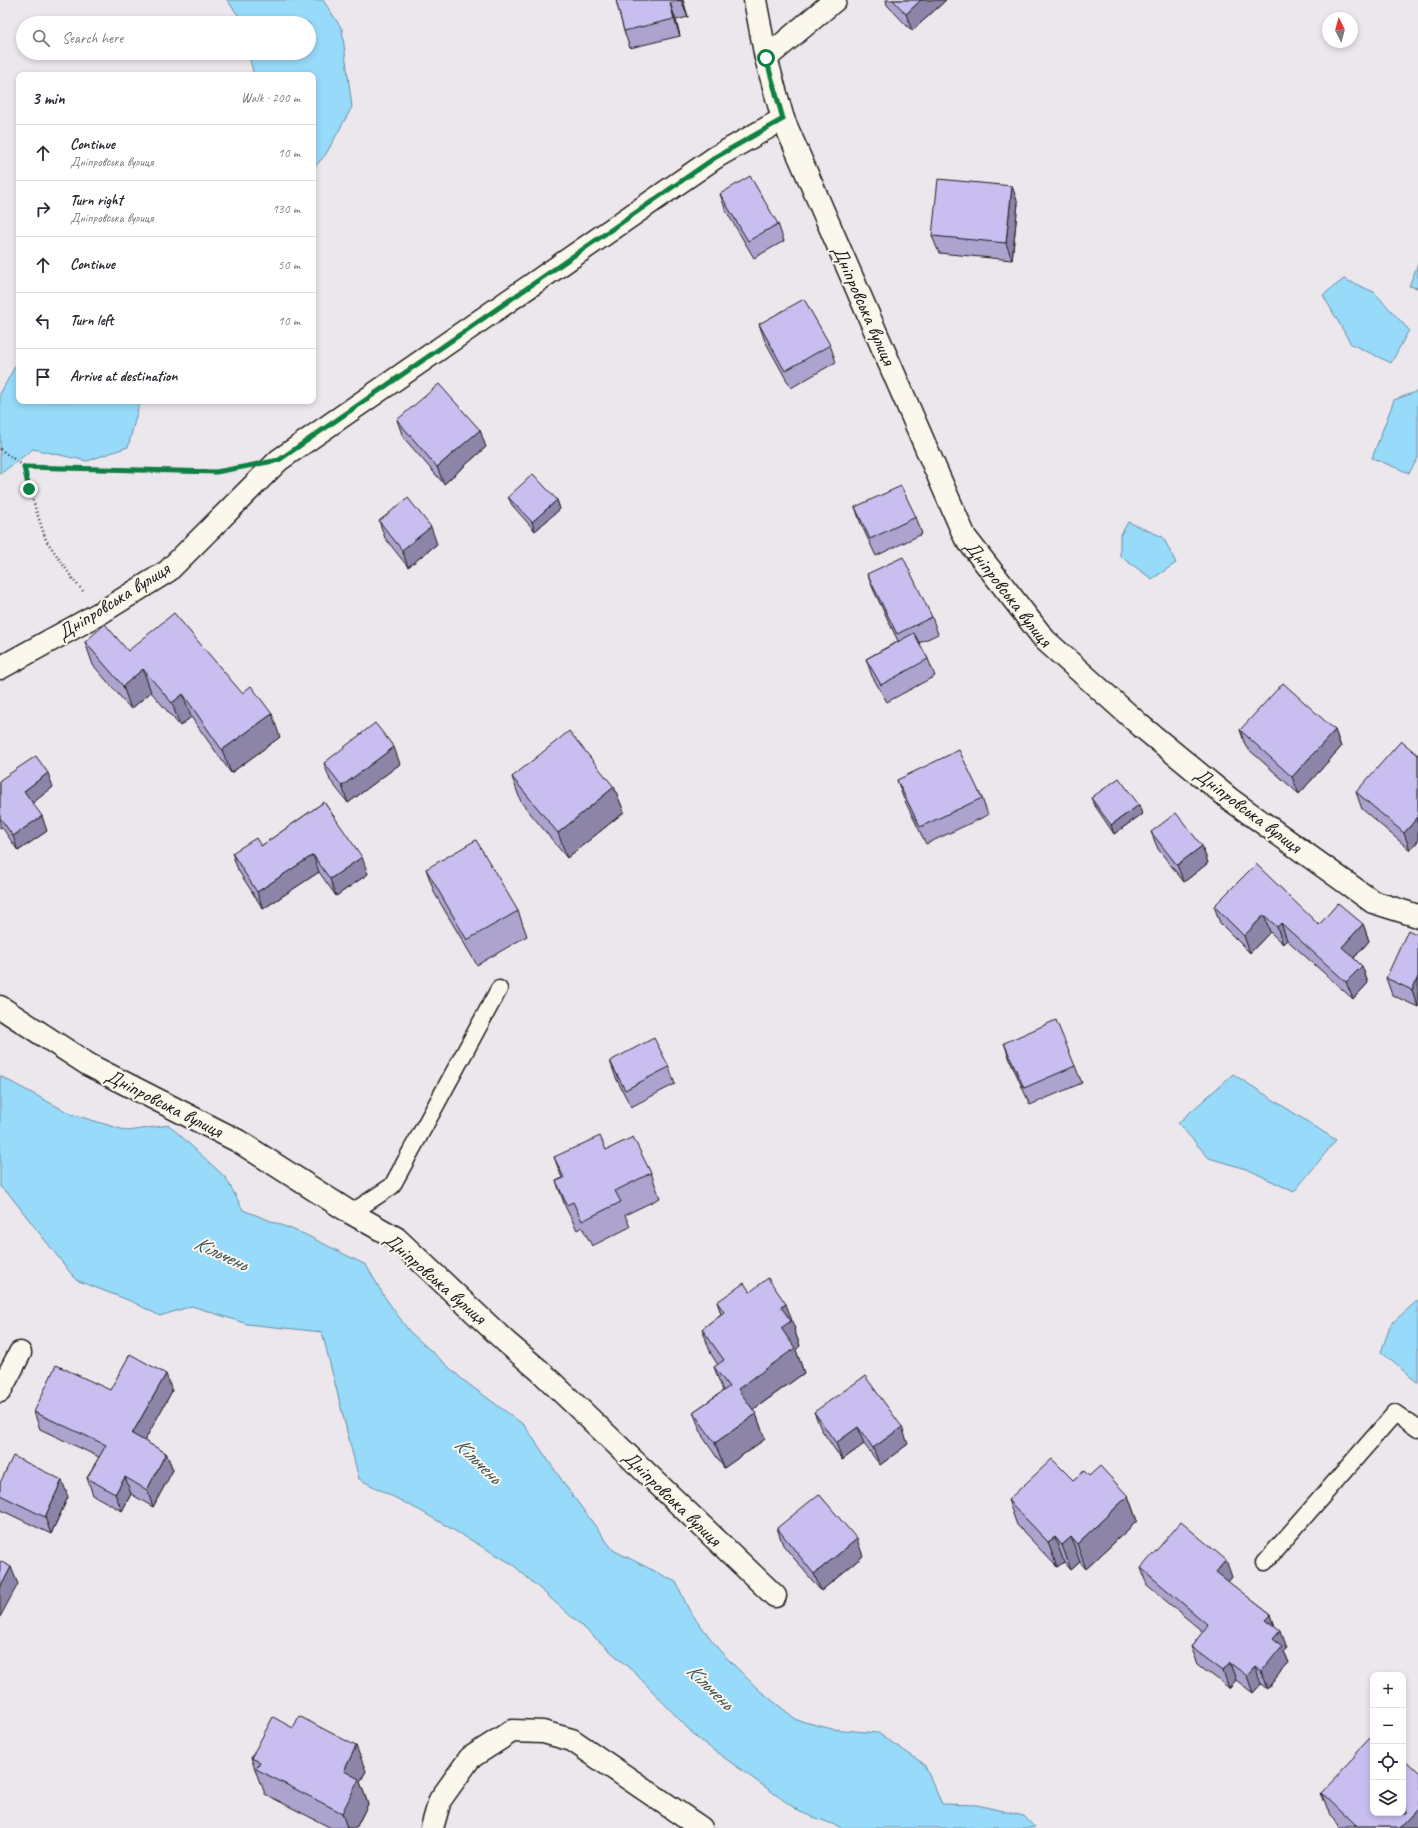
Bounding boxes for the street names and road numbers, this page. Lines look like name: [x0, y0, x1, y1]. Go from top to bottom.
street label: Дніпровська вулиця: [827, 241, 902, 370]
street label: Дніпровська вулиця: [959, 535, 1058, 653]
street label: Дніпровська вулиця: [52, 556, 175, 646]
street label: Дніпровська вулиця: [1189, 761, 1308, 860]
street label: Дніпровська вулиця: [101, 1063, 228, 1144]
street label: Дніпровська вулиця: [378, 1227, 493, 1331]
street label: Дніпровська вулиця: [617, 1445, 728, 1553]

